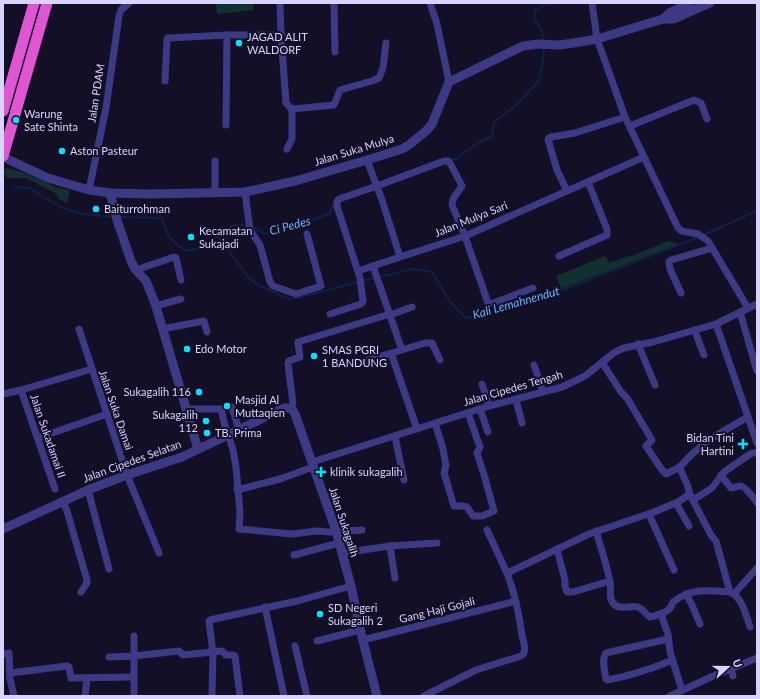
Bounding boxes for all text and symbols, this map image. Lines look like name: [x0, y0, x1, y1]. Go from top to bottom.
place label: JAGAD ALIT WALDORF: [247, 30, 308, 56]
marker: JAGAD ALIT WALDORF: [234, 38, 244, 48]
street label: Jalan PDAM: [84, 63, 107, 123]
place label: Warung Sate Shinta: [24, 107, 78, 133]
marker: Warung Sate Shinta: [11, 115, 21, 125]
street label: Jalan Suka Mulya: [312, 131, 395, 168]
place label: Aston Pasteur: [70, 144, 138, 157]
marker: Aston Pasteur: [57, 146, 67, 156]
street label: Jalan Mulya Sari: [432, 198, 510, 239]
place label: Baiturrohman: [104, 202, 170, 215]
marker: Baiturrohman: [91, 204, 101, 214]
water label: Ci Pedes: [268, 213, 312, 238]
place label: Kecamatan Sukajadi: [199, 224, 252, 250]
marker: Kecamatan Sukajadi: [186, 232, 196, 242]
water label: Kali Lemahnendut: [471, 283, 562, 322]
place label: Edo Motor: [195, 342, 247, 355]
place label: SMAS PGRI 1 BANDUNG: [322, 343, 387, 369]
marker: Edo Motor: [182, 344, 192, 354]
marker: SMAS PGRI 1 BANDUNG: [309, 351, 319, 361]
street label: Jalan Cipedes Tengah: [462, 367, 564, 408]
street label: Jalan Suka Damai: [97, 368, 136, 452]
place label: Sukagalih 116: [123, 385, 191, 398]
marker: Sukagalih 116: [194, 387, 204, 397]
street label: Jalan Sukadamai II: [28, 392, 69, 479]
place label: Masjid Al Muttaqien: [235, 393, 285, 419]
marker: Masjid Al Muttaqien: [222, 401, 232, 411]
place label: Sukagalih 112: [152, 408, 198, 434]
marker: Sukagalih 112: [201, 416, 211, 426]
place label: TB. Prima: [215, 426, 262, 439]
marker: TB. Prima: [202, 428, 212, 438]
place label: Bidan Tini Hartini: [686, 431, 734, 457]
street label: Jalan Cipedes Selatan: [81, 437, 183, 484]
marker: Bidan Tini Hartini: [737, 438, 749, 450]
place label: klinik sukagalih: [330, 465, 403, 478]
marker: klinik sukagalih: [315, 466, 327, 478]
street label: Jalan Sukagalih: [327, 485, 362, 558]
street label: Gang Haji Gojali: [398, 594, 476, 625]
place label: SD Negeri Sukagalih 2: [328, 601, 383, 627]
marker: SD Negeri Sukagalih 2: [315, 609, 325, 619]
north arrow: [708, 647, 748, 687]
text: U: [730, 657, 745, 669]

